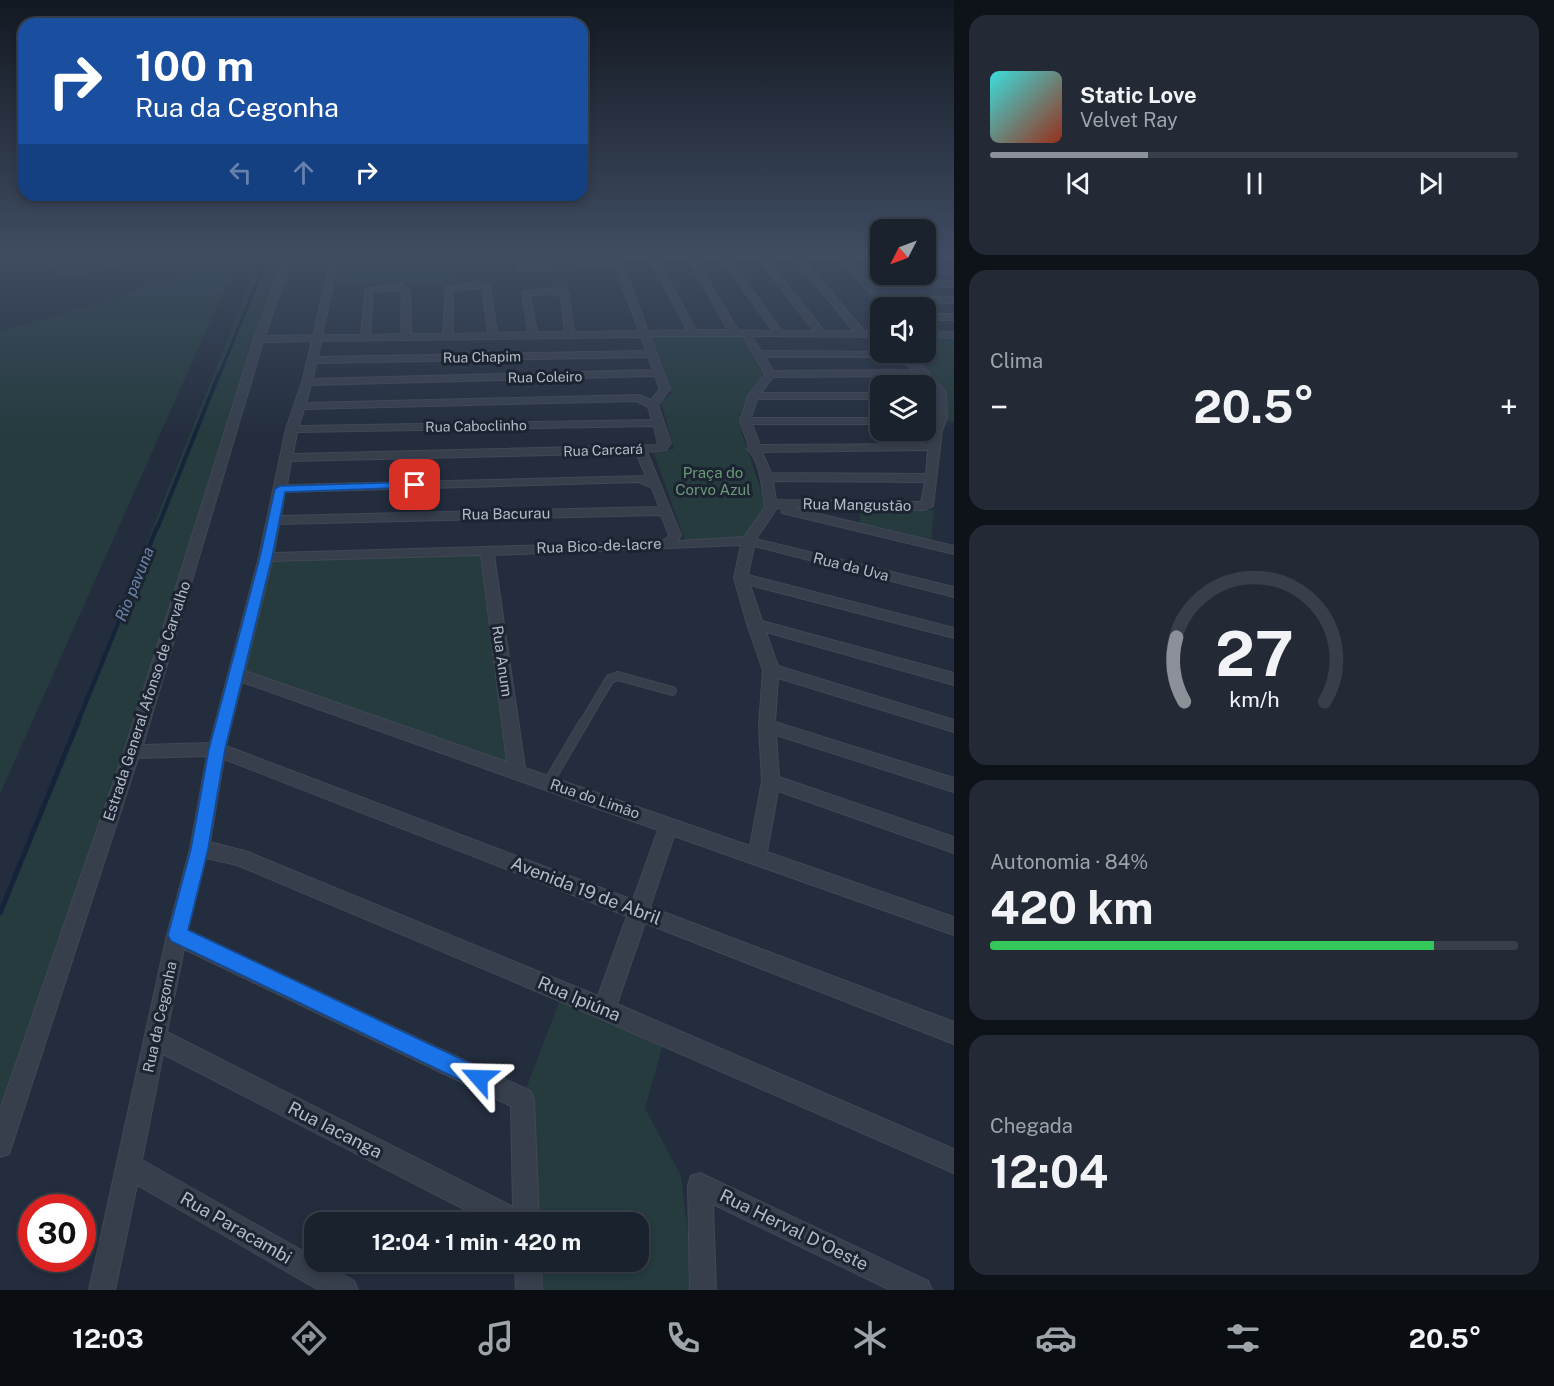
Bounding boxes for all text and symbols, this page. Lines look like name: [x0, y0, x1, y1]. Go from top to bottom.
text: 100 m: [135, 41, 254, 90]
icon: right: [36, 42, 114, 120]
text: Static Love: [1080, 82, 1197, 108]
text: Rua da Cegonha: [135, 91, 339, 123]
text: Velvet Ray: [1080, 108, 1178, 132]
icon: left: [224, 156, 257, 189]
icon: ahead: [287, 156, 320, 189]
icon: right: [350, 156, 383, 189]
icon: previous: [1062, 167, 1095, 200]
icon: pause: [1238, 167, 1271, 200]
icon: next: [1414, 167, 1447, 200]
north arrow: [870, 219, 936, 285]
map controls: [870, 219, 936, 441]
button: sound: [870, 297, 936, 363]
street label: Rua Chapim: [443, 348, 521, 366]
text: Clima: [990, 349, 1043, 373]
street label: Rua Coleiro: [507, 368, 583, 386]
button: layers: [870, 375, 936, 441]
text: 20.5°: [1193, 380, 1315, 433]
text: −: [990, 388, 1008, 426]
text: +: [1500, 388, 1518, 426]
street label: Rua Caboclinho: [425, 417, 527, 435]
street label: Rua Carcará: [563, 441, 643, 459]
pin: [389, 459, 440, 510]
park label: Praça do Corvo Azul: [675, 464, 751, 498]
icon: arrive: [398, 468, 431, 501]
street label: Rua Mangustão: [803, 495, 911, 514]
street label: Rua Bacurau: [462, 504, 550, 523]
street label: Rua Bico-de-lacre: [536, 535, 662, 556]
water label: Rio pavuna: [111, 544, 158, 624]
street label: Rua da Uva: [811, 549, 891, 584]
street label: Estrada General Afonso de Carvalho: [100, 579, 193, 823]
text: 27: [1215, 617, 1293, 690]
street label: Rua Anum: [489, 624, 516, 698]
text: km/h: [1229, 687, 1279, 712]
street label: Rua do Limão: [548, 775, 642, 822]
text: Autonomia · 84%: [990, 850, 1148, 874]
street label: Avenida 19 de Abril: [508, 852, 664, 929]
text: 420 km: [990, 881, 1154, 934]
street label: Rua da Cegonha: [139, 960, 180, 1074]
street label: Rua Ipiúna: [535, 972, 624, 1025]
position arrow: [447, 1046, 511, 1110]
street label: Rua Iacanga: [285, 1097, 386, 1162]
text: Chegada: [990, 1114, 1073, 1138]
text: 12:04: [990, 1145, 1108, 1198]
street label: Rua Herval D'Oeste: [717, 1184, 872, 1275]
street label: Rua Paracambi: [177, 1187, 296, 1268]
speed limit sign: 30: [18, 1194, 96, 1272]
text: 12:04 · 1 min · 420 m: [372, 1229, 581, 1255]
icon: directions: [288, 1317, 330, 1359]
icon: music: [475, 1317, 517, 1359]
icon: phone: [662, 1317, 704, 1359]
icon: climate: [849, 1317, 891, 1359]
icon: car: [1035, 1317, 1077, 1359]
icon: filters: [1222, 1317, 1264, 1359]
text: 12:03: [72, 1322, 144, 1354]
text: 20.5°: [1409, 1322, 1482, 1354]

